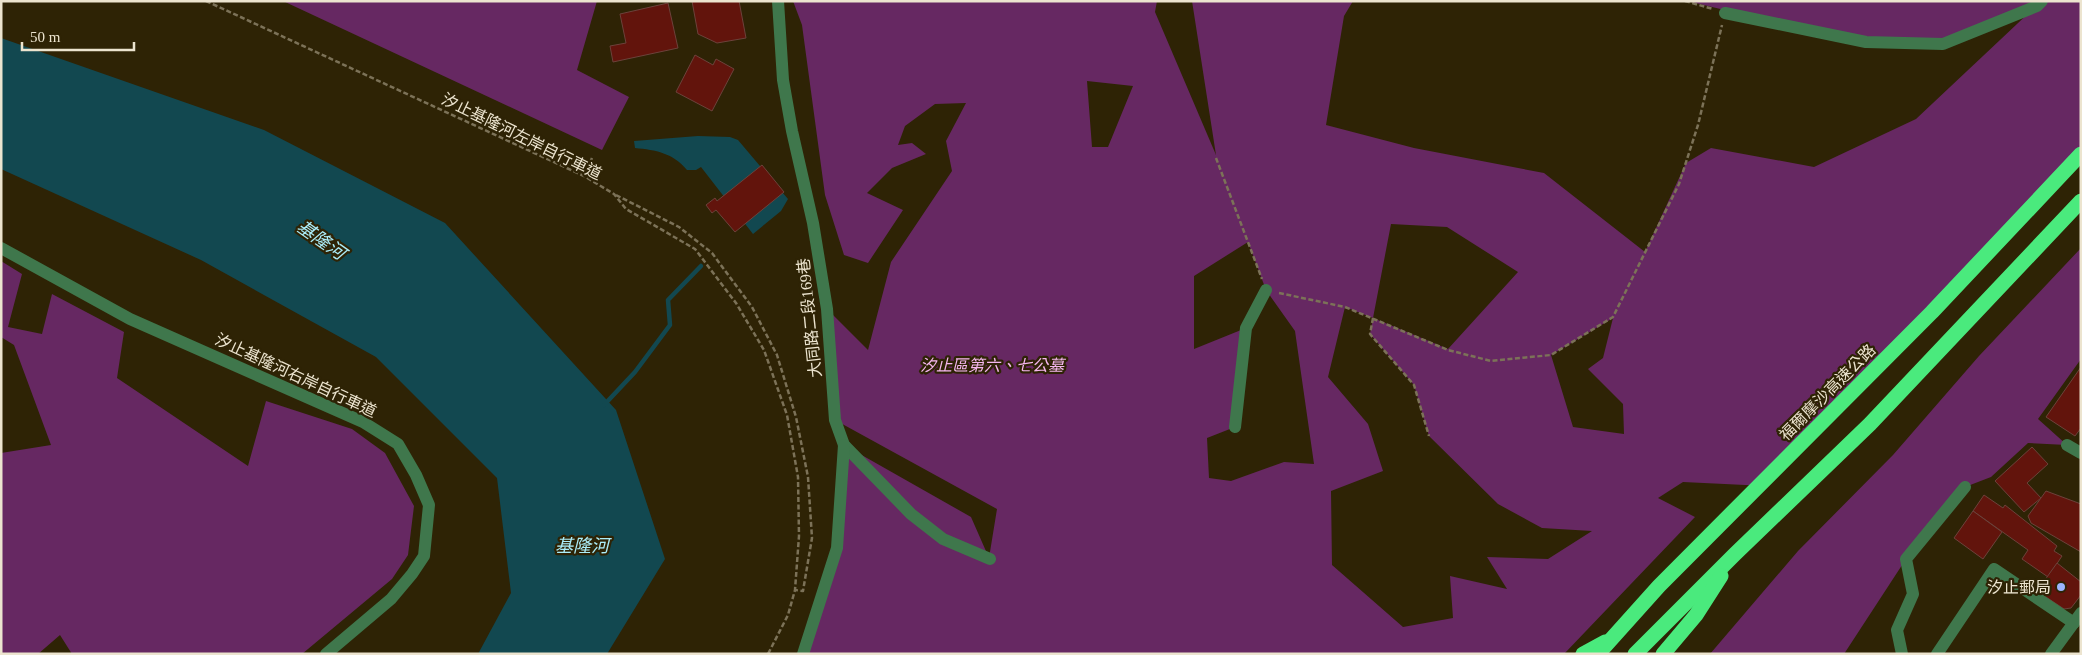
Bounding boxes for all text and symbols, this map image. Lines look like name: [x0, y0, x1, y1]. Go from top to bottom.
scale bar: [22, 20, 135, 52]
text: 50 m: [30, 29, 61, 45]
street label: 汐止基隆河左岸自行車道: [439, 90, 605, 183]
water label: 基隆河: [293, 216, 351, 265]
street label: 大同路二段169巷: [795, 257, 824, 379]
street label: 汐止基隆河右岸自行車道: [212, 331, 379, 420]
street label: 福爾摩沙高速公路: [1776, 341, 1879, 444]
park label: 汐止區第六、七公墓: [920, 357, 1067, 374]
water label: 基隆河: [555, 536, 612, 556]
place label: 汐止郵局: [1987, 579, 2051, 596]
marker: 汐止郵局: [2055, 581, 2067, 593]

